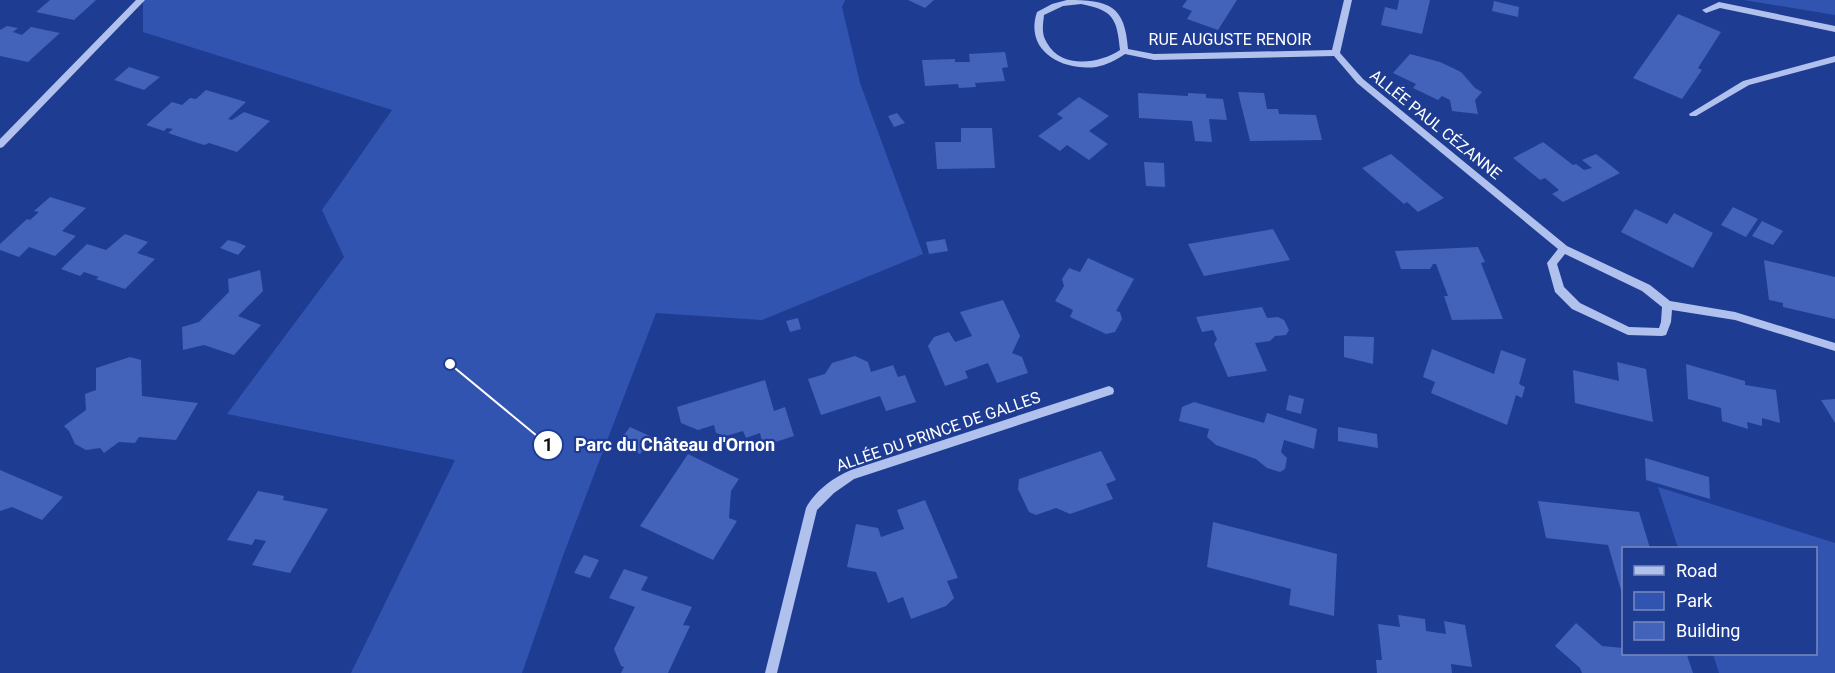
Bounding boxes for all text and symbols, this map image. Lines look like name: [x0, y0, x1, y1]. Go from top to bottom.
street label: RUE AUGUSTE RENOIR: [1149, 30, 1312, 49]
street label: ALLÉE PAUL CÉZANNE: [1366, 66, 1505, 183]
street label: ALLÉE DU PRINCE DE GALLES: [834, 388, 1043, 475]
callout: Parc du Château d'Ornon: [533, 427, 787, 463]
text: 1: [543, 434, 553, 455]
text: Parc du Château d'Ornon: [575, 434, 775, 455]
legend: [1622, 547, 1817, 655]
text: Road: [1676, 560, 1717, 581]
text: Park: [1676, 590, 1713, 611]
text: Building: [1676, 620, 1740, 641]

